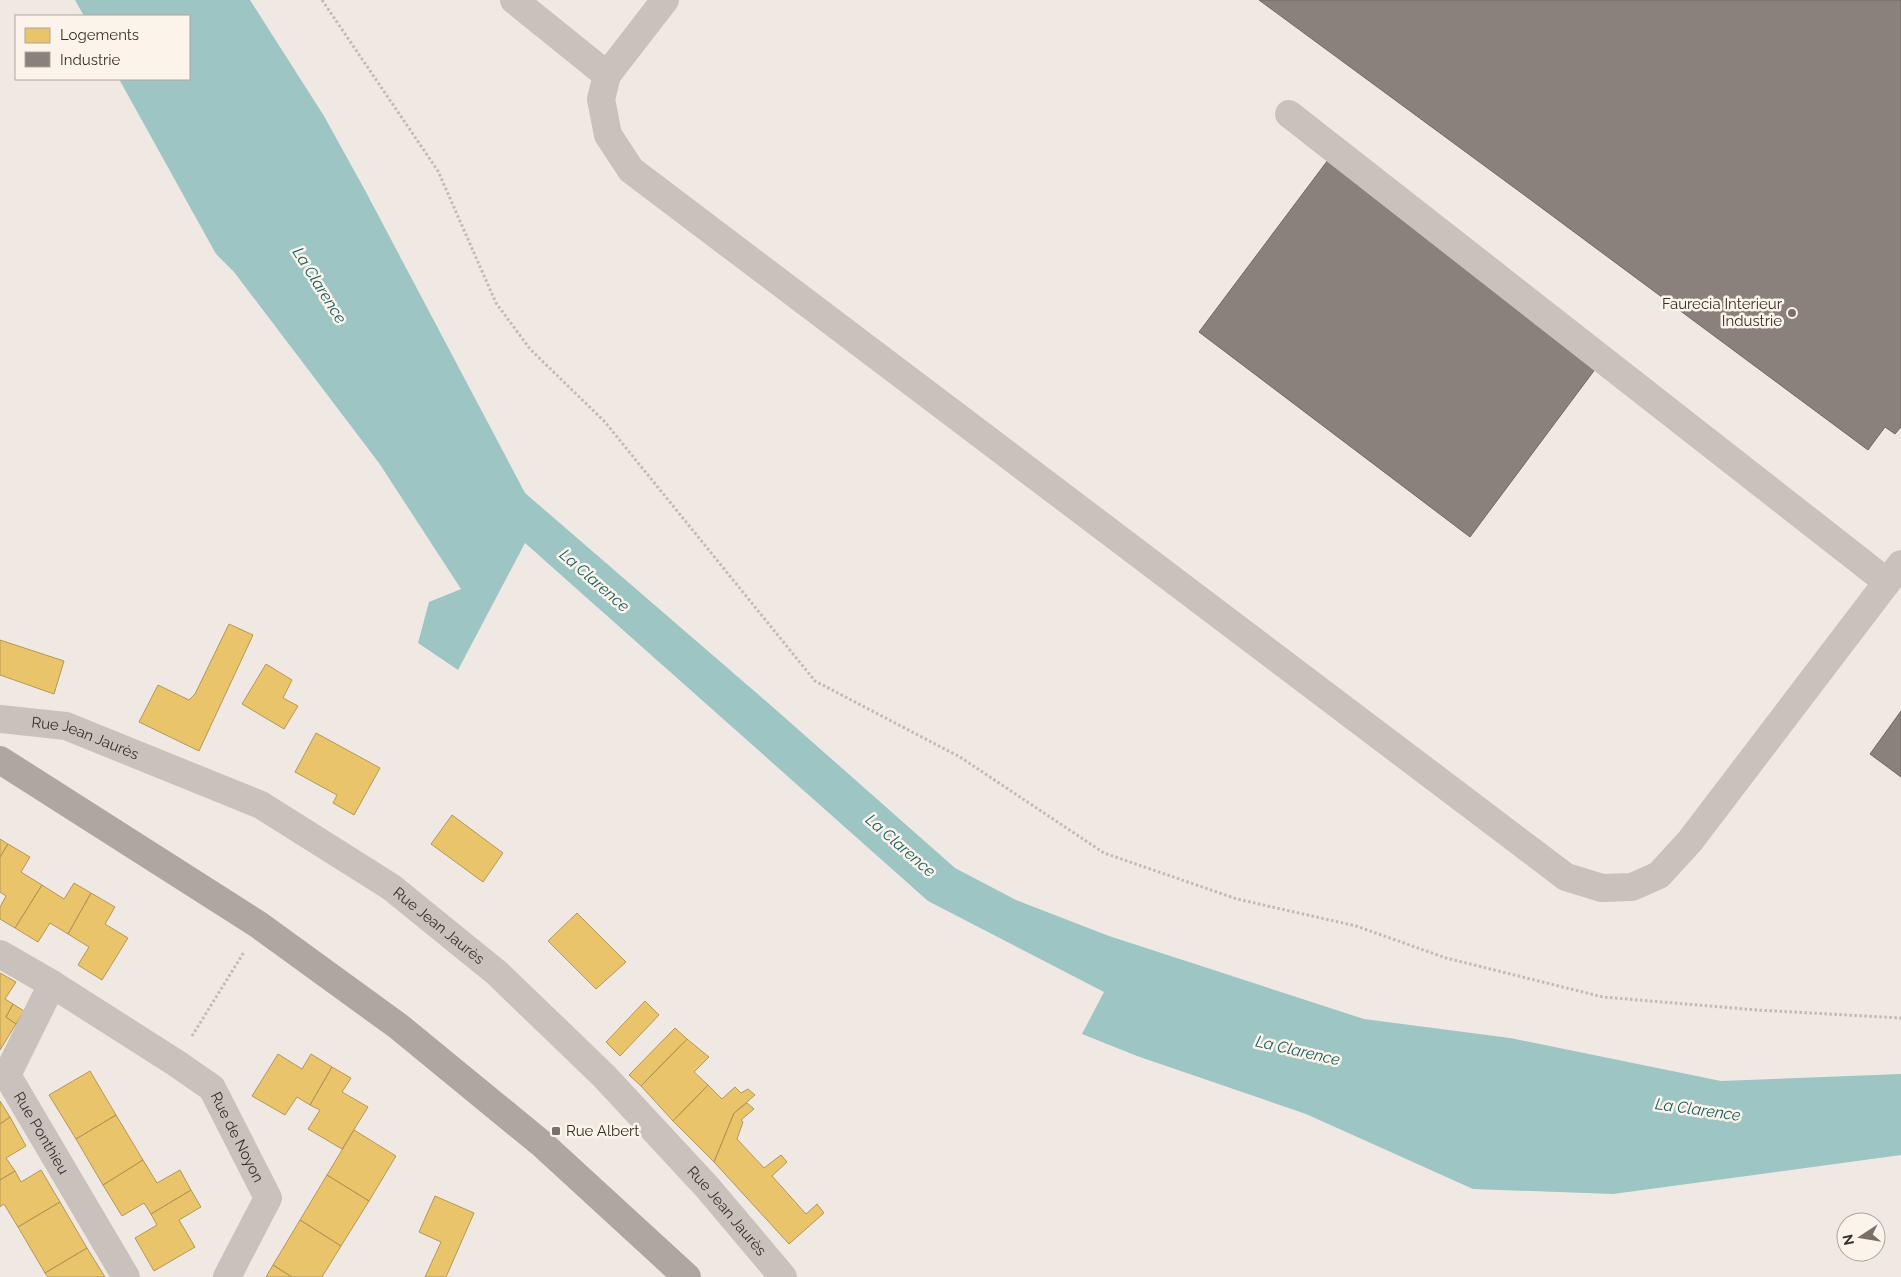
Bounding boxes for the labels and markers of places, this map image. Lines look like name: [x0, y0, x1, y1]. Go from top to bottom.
place label: Faurecia Interieur Industrie: [1662, 295, 1783, 330]
marker: Faurecia Interieur Industrie: [1786, 307, 1798, 319]
place label: Rue Albert: [566, 1122, 639, 1140]
marker: Rue Albert: [550, 1125, 562, 1137]

